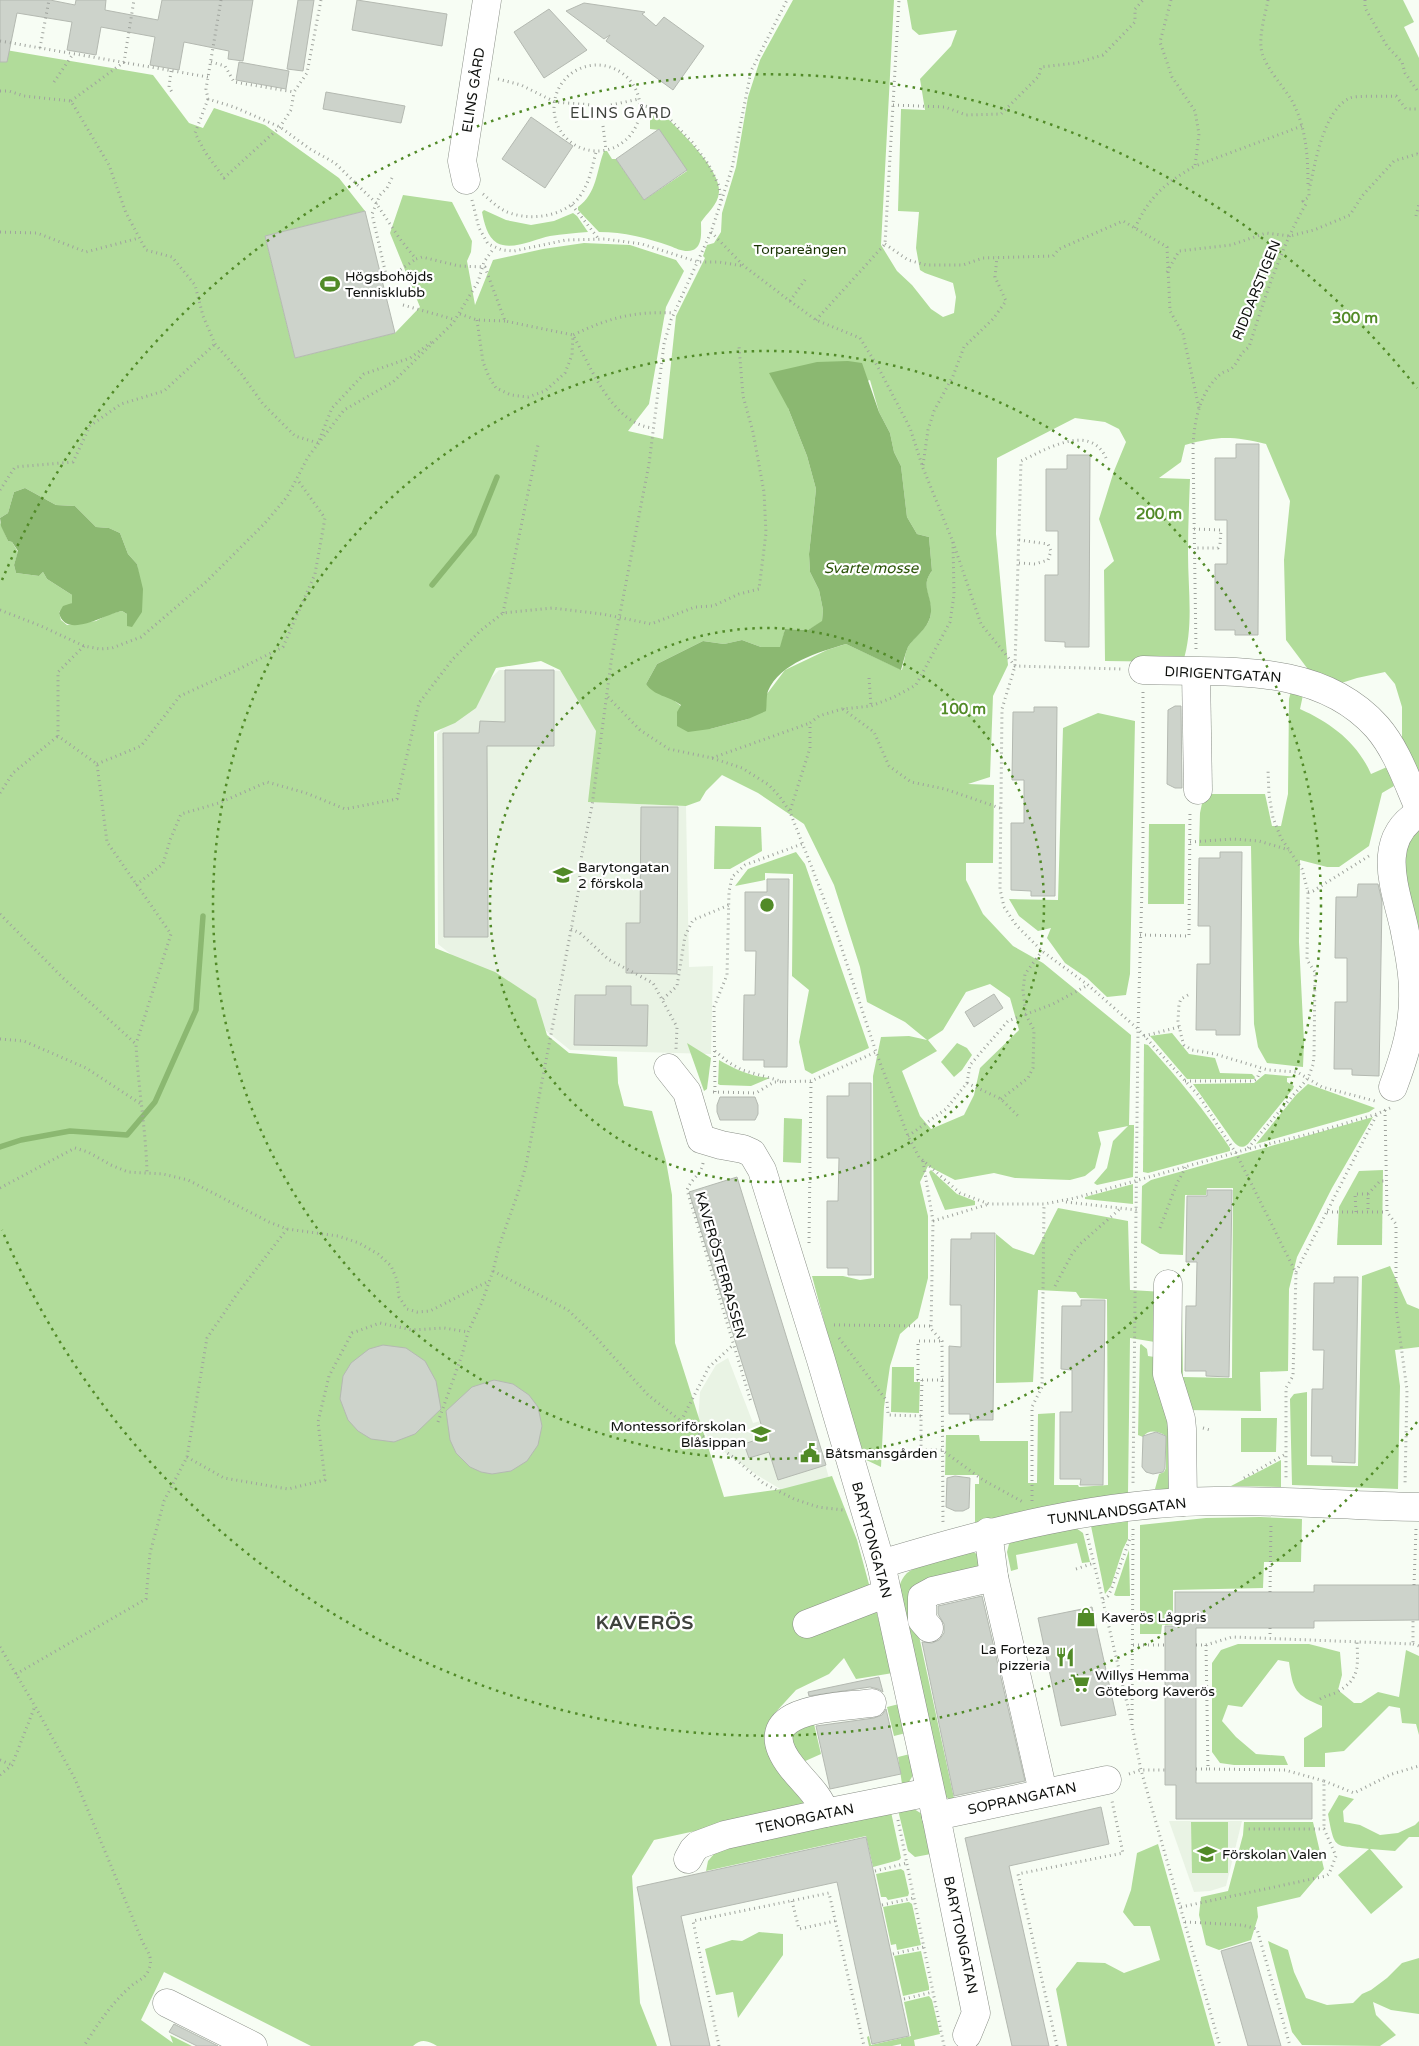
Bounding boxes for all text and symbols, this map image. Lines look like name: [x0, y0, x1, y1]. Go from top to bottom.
street label: ELINS GÅRD: [458, 46, 489, 134]
district label: ELINS GÅRD: [570, 104, 672, 122]
street label: RIDDARSTIGEN: [1229, 238, 1284, 343]
park label: Torpareängen: [754, 241, 846, 258]
place label: Högsbohöjds Tennisklubb: [345, 268, 433, 301]
sports icon: Högsbohöjds Tennisklubb: [319, 273, 341, 295]
text: 300 m: [1332, 309, 1378, 327]
text: 200 m: [1136, 505, 1182, 523]
water label: Svarte mosse: [824, 559, 920, 577]
street label: DIRIGENTGATAN: [1164, 663, 1282, 686]
text: 100 m: [940, 700, 986, 718]
place label: Barytongatan 2 förskola: [578, 859, 669, 892]
school or university icon: Barytongatan 2 förskola: [552, 864, 574, 886]
centre of rings: [758, 896, 776, 914]
street label: KAVERÖSTERRASSEN: [691, 1190, 750, 1341]
place label: Montessoriförskolan Blåsippan: [610, 1418, 746, 1451]
school or university icon: Montessoriförskolan Blåsippan: [750, 1423, 772, 1445]
public building icon: Båtsmansgården: [799, 1442, 821, 1464]
place label: Båtsmansgården: [825, 1445, 938, 1462]
street label: BARYTONGATAN: [848, 1480, 895, 1600]
street label: TUNNLANDSGATAN: [1047, 1495, 1187, 1528]
shop icon: Kaverös Lågpris: [1075, 1606, 1097, 1628]
place label: Kaverös Lågpris: [1101, 1609, 1207, 1626]
district label: KAVERÖS: [596, 1611, 694, 1634]
place label: La Forteza pizzeria: [981, 1641, 1050, 1674]
restaurant icon: La Forteza pizzeria: [1054, 1646, 1076, 1668]
place label: Willys Hemma Göteborg Kaverös: [1095, 1667, 1215, 1700]
supermarket icon: Willys Hemma Göteborg Kaverös: [1069, 1672, 1091, 1694]
street label: SOPRANGATAN: [966, 1779, 1078, 1818]
street label: TENORGATAN: [755, 1800, 856, 1837]
school or university icon: Förskolan Valen: [1196, 1843, 1218, 1865]
place label: Förskolan Valen: [1222, 1846, 1327, 1863]
street label: BARYTONGATAN: [940, 1875, 981, 1996]

